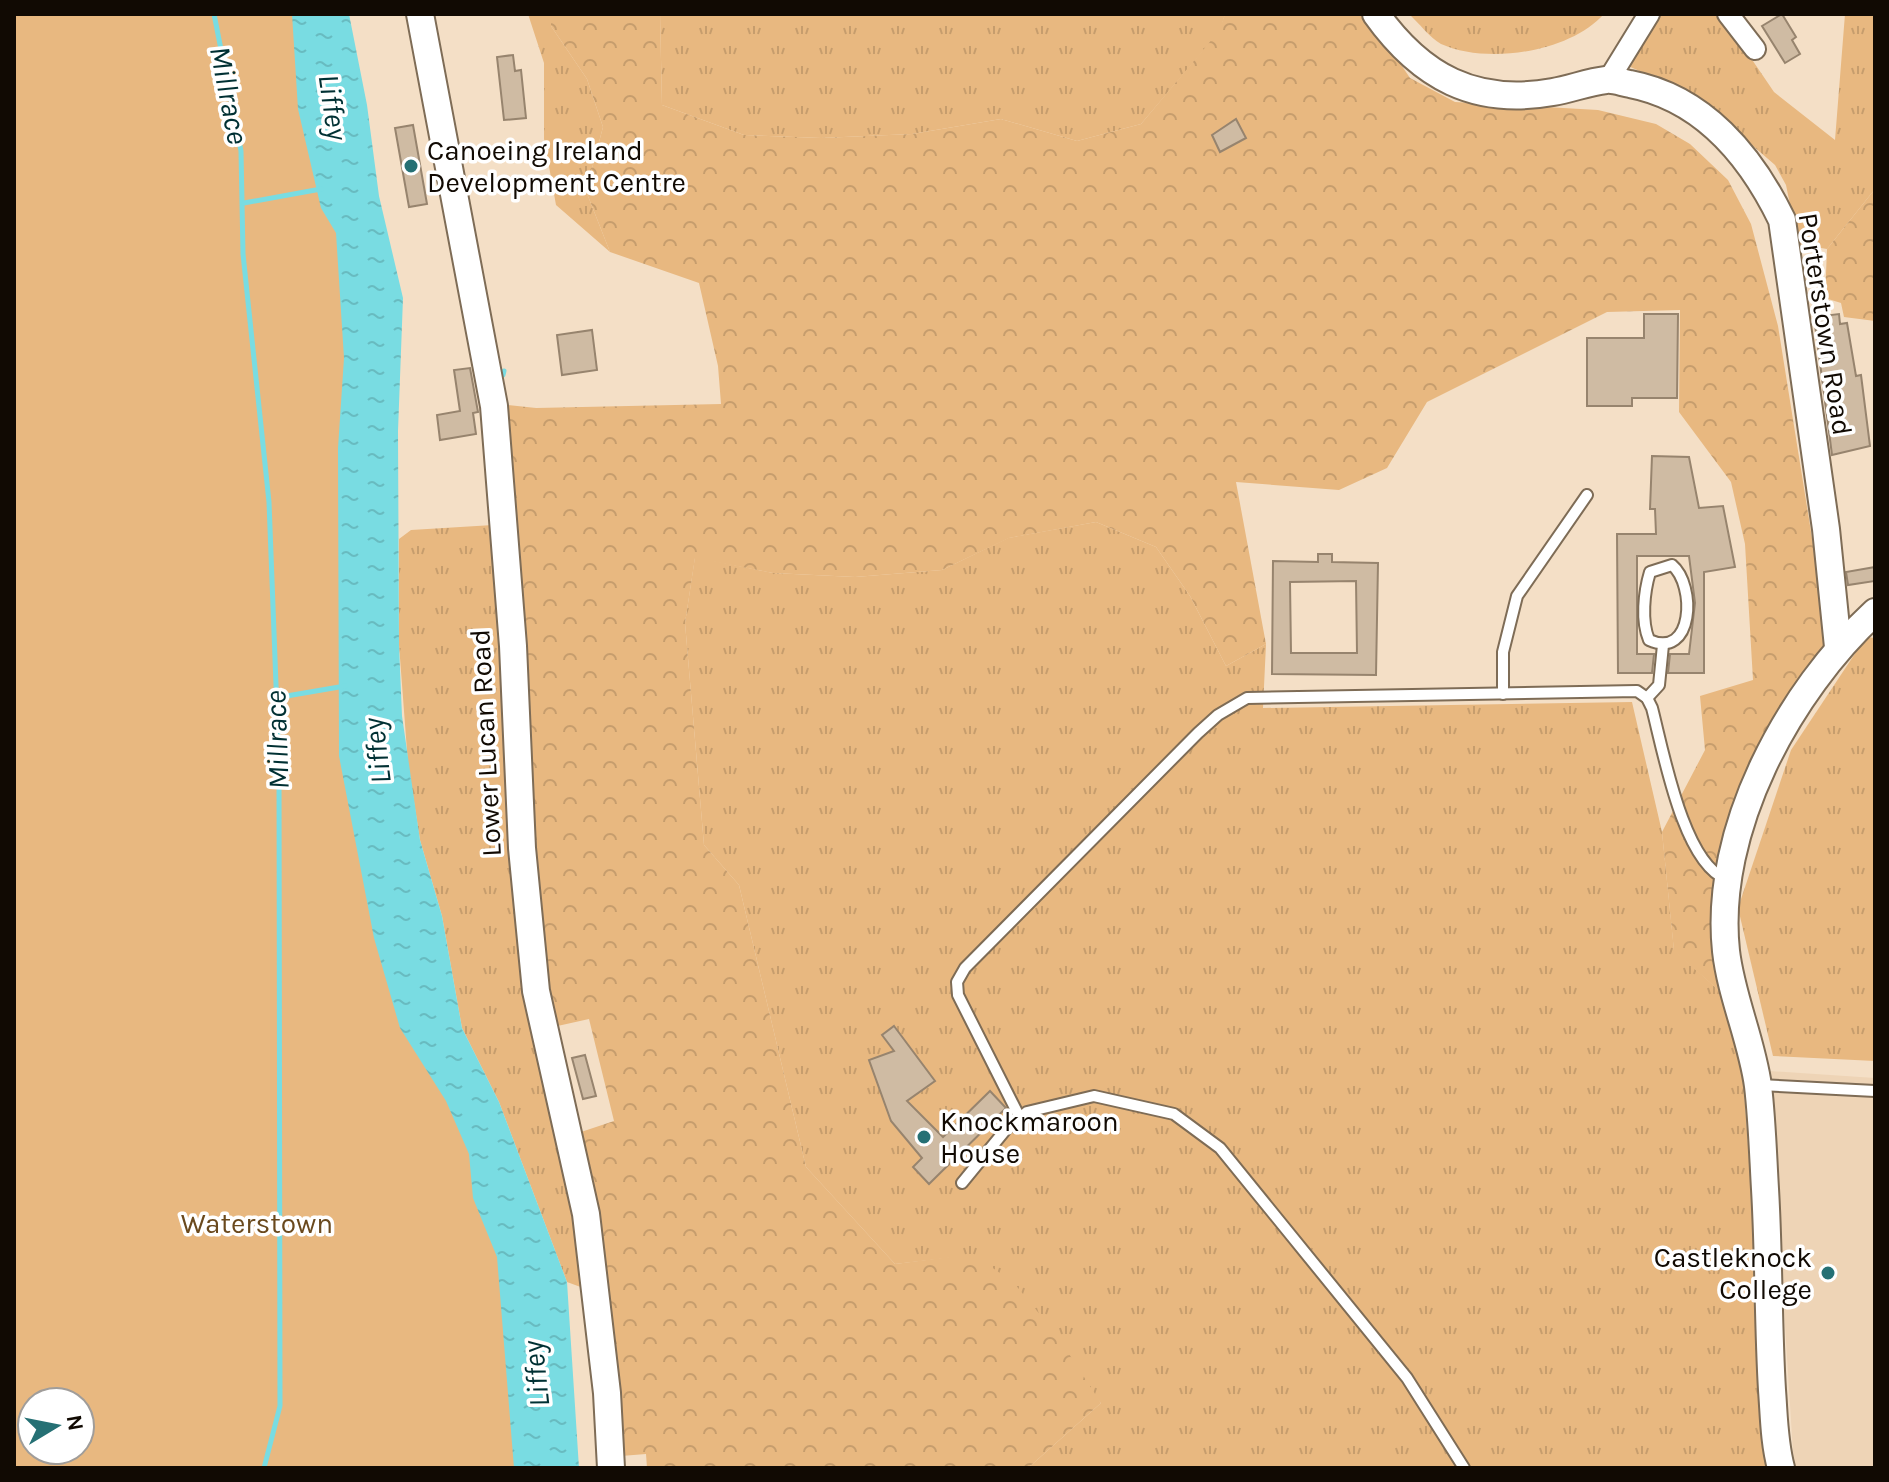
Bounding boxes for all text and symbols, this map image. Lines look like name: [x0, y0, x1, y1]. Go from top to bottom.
water label: Millrace: [202, 43, 256, 147]
water label: Liffey: [311, 72, 356, 143]
place label: Canoeing Ireland Development Centre: [427, 134, 686, 199]
marker: Canoeing Ireland Development Centre: [402, 157, 420, 175]
street label: Porterstown Road: [1792, 210, 1859, 438]
street label: Lower Lucan Road: [463, 628, 508, 858]
water label: Millrace: [257, 690, 297, 790]
water label: Liffey: [355, 715, 399, 786]
place label: Knockmaroon House: [940, 1105, 1119, 1170]
marker: Knockmaroon House: [915, 1128, 933, 1146]
park label: Waterstown: [181, 1207, 333, 1240]
place label: Castleknock College: [1654, 1241, 1812, 1306]
marker: Castleknock College: [1819, 1264, 1837, 1282]
water label: Liffey: [515, 1338, 557, 1409]
north arrow: [16, 1386, 96, 1466]
text: N: [61, 1413, 89, 1433]

